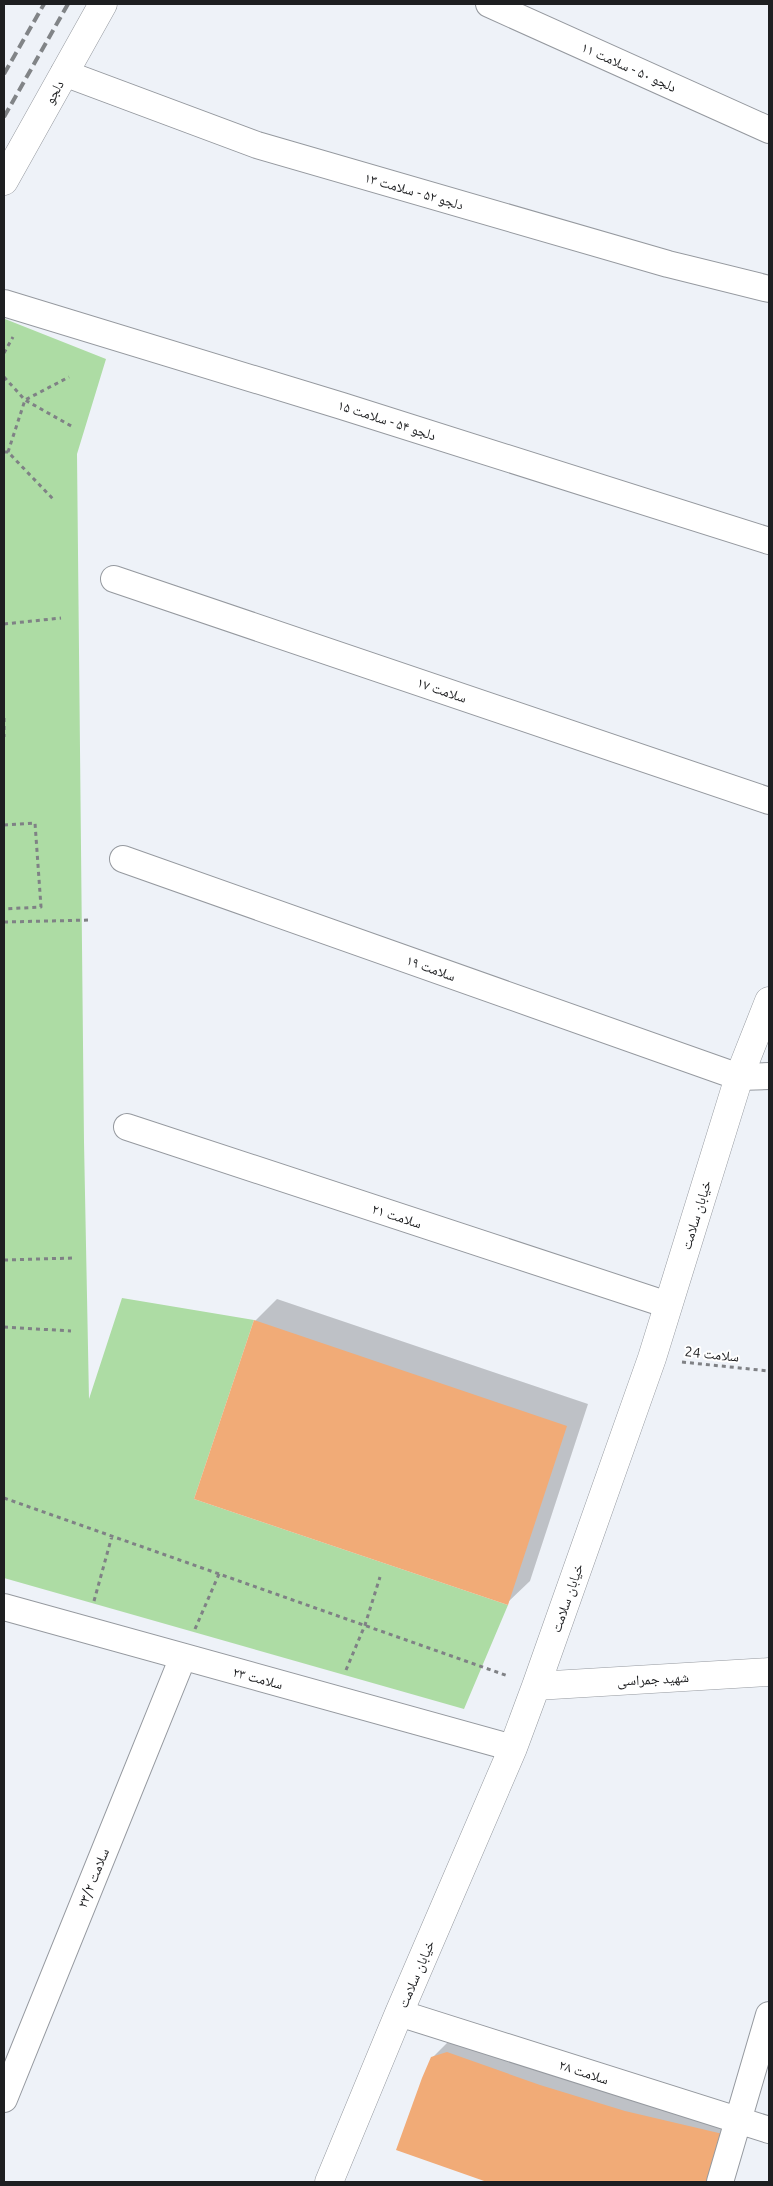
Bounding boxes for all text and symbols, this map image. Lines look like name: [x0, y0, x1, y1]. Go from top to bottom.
street label: دلجو ۵۰ - سلامت ۱۱: [579, 39, 679, 96]
street label: دلجو: [41, 77, 68, 107]
street label: دلجو ۵۲ - سلامت ۱۳: [362, 169, 466, 214]
street label: دلجو ۵۴ - سلامت ۱۵: [336, 397, 438, 444]
street label: سلامت ۱۷: [415, 674, 469, 706]
street label: سلامت ۱۹: [404, 952, 458, 984]
street label: خیابان سلامت: [678, 1178, 715, 1252]
street label: سلامت ۲۱: [370, 1200, 424, 1232]
street label: سلامت 24: [684, 1343, 740, 1365]
street label: خیابان سلامت: [548, 1561, 587, 1635]
street label: سلامت ۲۳: [231, 1664, 285, 1692]
street label: شهید جمراسی: [617, 1669, 689, 1690]
street label: سلامت ۲۳/۲: [74, 1846, 112, 1910]
street label: خیابان سلامت: [395, 1938, 438, 2011]
street label: سلامت ۲۸: [557, 2056, 611, 2088]

